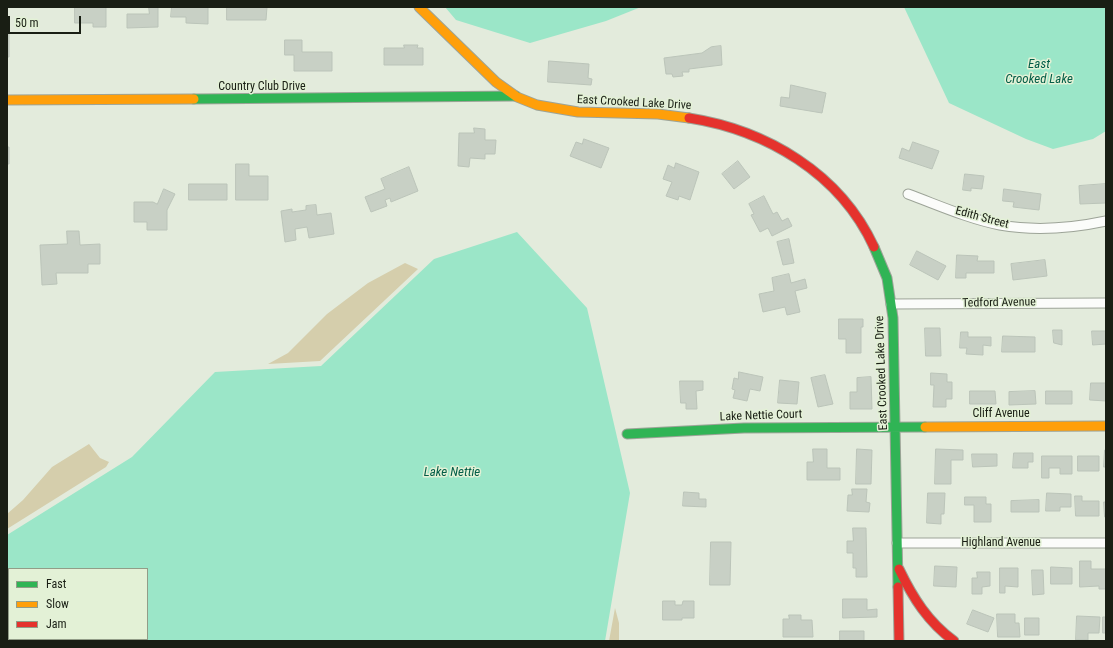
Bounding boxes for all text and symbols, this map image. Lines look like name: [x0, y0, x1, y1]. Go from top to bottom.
scale bar: [10, 8, 83, 34]
text: 50 m: [15, 16, 39, 30]
water label: East Crooked Lake: [1005, 57, 1073, 88]
street label: Country Club Drive: [218, 80, 306, 94]
street label: East Crooked Lake Drive: [576, 93, 692, 113]
street label: Edith Street: [954, 204, 1010, 232]
street label: Tedford Avenue: [962, 295, 1036, 311]
street label: East Crooked Lake Drive: [873, 315, 891, 431]
street label: Lake Nettie Court: [720, 407, 802, 425]
street label: Cliff Avenue: [972, 407, 1030, 421]
water label: Lake Nettie: [424, 465, 480, 481]
street label: Highland Avenue: [961, 536, 1041, 550]
legend: [8, 568, 148, 640]
text: Fast: [46, 577, 66, 591]
text: Slow: [46, 597, 69, 611]
text: Jam: [46, 617, 67, 631]

